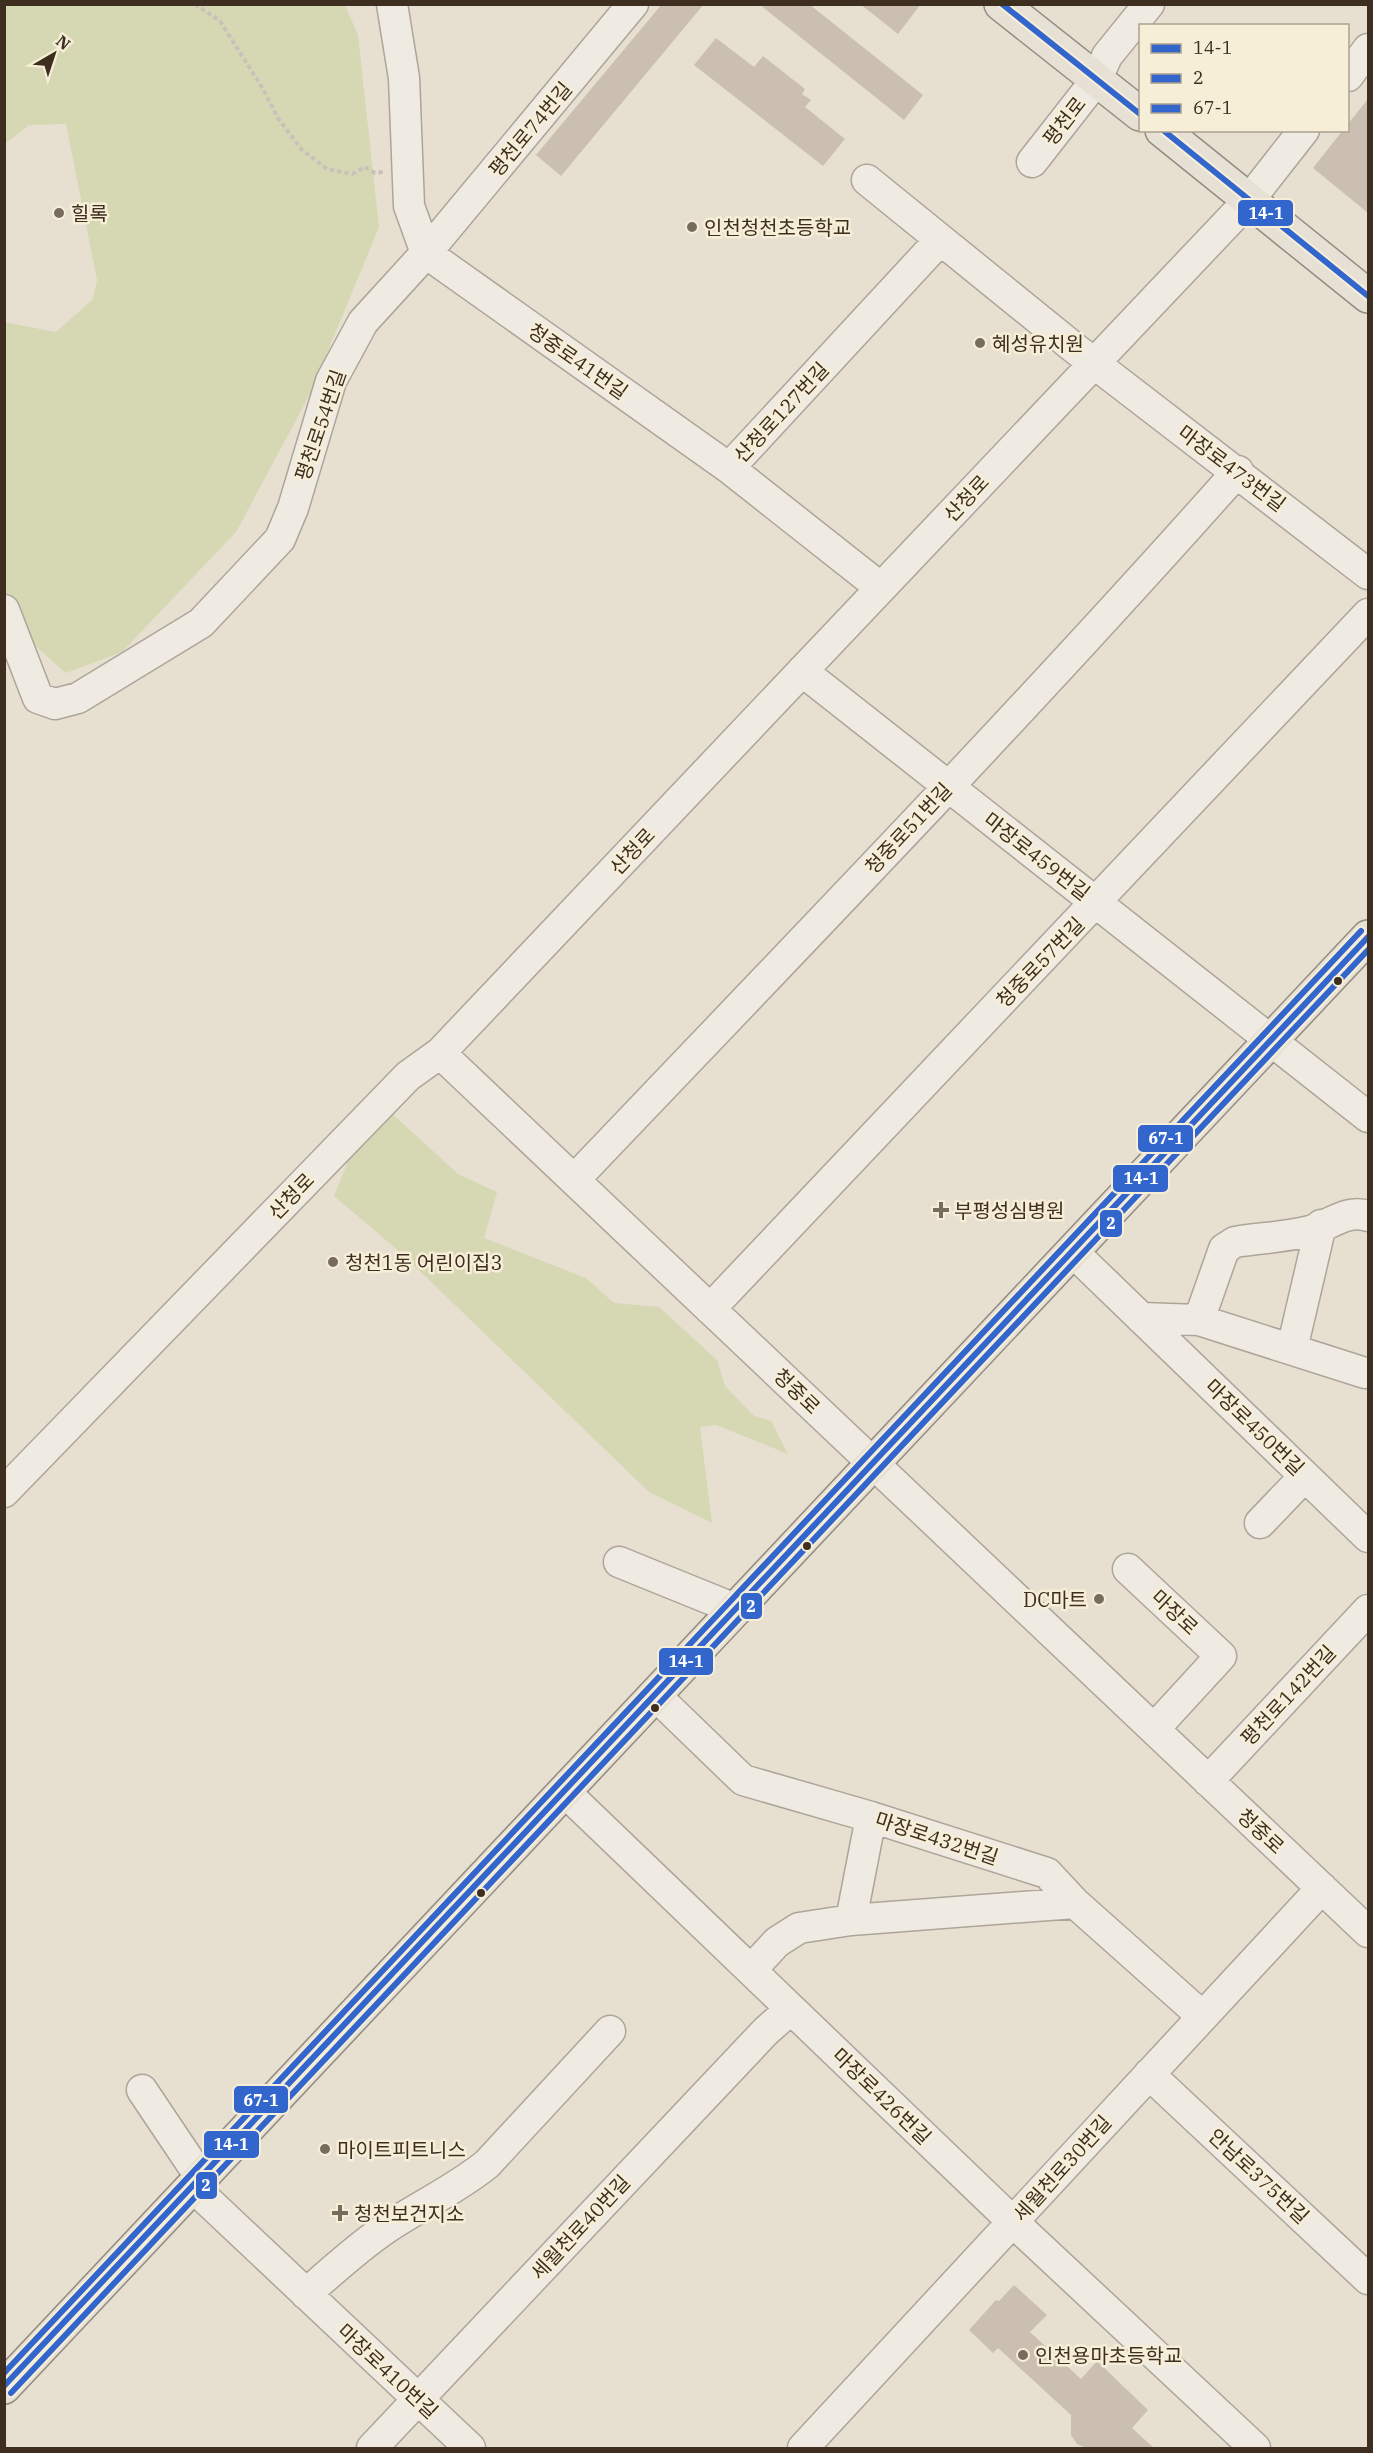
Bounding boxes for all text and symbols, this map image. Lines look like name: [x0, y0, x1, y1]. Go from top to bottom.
north arrow: [24, 24, 84, 84]
legend: [1139, 24, 1349, 132]
text: N: [52, 31, 75, 54]
text: 14-1: [1193, 36, 1232, 59]
text: 2: [1193, 66, 1204, 89]
street label: 평천로74번길: [482, 76, 578, 182]
street label: 평천로: [1036, 91, 1092, 151]
text: 67-1: [1193, 96, 1232, 119]
line badge: 14-1: [1237, 199, 1294, 227]
place label: 힐록: [71, 200, 108, 227]
text: 14-1: [1248, 203, 1284, 223]
marker: 힐록: [52, 206, 66, 220]
place label: 인천청천초등학교: [704, 214, 851, 241]
marker: 인천청천초등학교: [685, 220, 699, 234]
street label: 청중로41번길: [523, 317, 633, 405]
place label: 혜성유치원: [992, 330, 1084, 357]
marker: 혜성유치원: [973, 336, 987, 350]
street label: 산청로127번길: [727, 356, 835, 468]
street label: 평천로54번길: [288, 366, 352, 484]
street label: 마장로473번길: [1173, 419, 1291, 517]
street label: 산청로: [937, 469, 995, 527]
street label: 청중로51번길: [859, 776, 957, 880]
street label: 마장로459번길: [978, 806, 1096, 906]
street label: 산청로: [603, 822, 661, 880]
street label: 청중로57번길: [990, 911, 1090, 1013]
unlabelled marker: [1332, 975, 1344, 987]
line badge: 67-1: [1137, 1124, 1194, 1153]
text: 67-1: [1148, 1128, 1184, 1148]
line badge: 14-1: [1112, 1164, 1169, 1193]
street label: 산청로: [262, 1167, 320, 1225]
text: 14-1: [1123, 1168, 1159, 1188]
place label: 부평성심병원: [954, 1197, 1064, 1224]
marker: 부평성심병원: [932, 1201, 950, 1219]
line badge: 2: [1099, 1209, 1123, 1238]
text: 2: [1106, 1213, 1116, 1233]
place label: 청천1동 어린이집3: [345, 1249, 502, 1276]
marker: 청천1동 어린이집3: [326, 1255, 340, 1269]
street label: 청중로: [768, 1362, 826, 1420]
street label: 마장로450번길: [1200, 1373, 1310, 1481]
unlabelled marker: [801, 1540, 813, 1552]
street label: 마장로: [1146, 1583, 1204, 1641]
place label: DC마트: [1023, 1586, 1087, 1613]
line badge: 2: [740, 1592, 763, 1620]
marker: DC마트: [1092, 1592, 1106, 1606]
text: 2: [746, 1596, 756, 1616]
street label: 평천로142번길: [1234, 1639, 1342, 1751]
line badge: 14-1: [658, 1647, 714, 1676]
text: 14-1: [668, 1651, 704, 1671]
unlabelled marker: [649, 1702, 661, 1714]
street label: 청중로: [1232, 1802, 1290, 1860]
street label: 마장로432번길: [872, 1805, 1002, 1871]
unlabelled marker: [475, 1887, 487, 1899]
street label: 마장로426번길: [827, 2042, 937, 2150]
line badge: 67-1: [233, 2085, 289, 2114]
text: 67-1: [243, 2090, 279, 2110]
street label: 세월천로30번길: [1007, 2109, 1117, 2227]
street label: 안남로375번길: [1203, 2122, 1315, 2230]
line badge: 14-1: [203, 2130, 260, 2159]
text: 14-1: [213, 2134, 249, 2154]
place label: 마이트피트니스: [337, 2136, 466, 2163]
marker: 마이트피트니스: [318, 2142, 332, 2156]
street label: 세월천로40번길: [524, 2169, 636, 2285]
line badge: 2: [195, 2171, 218, 2200]
text: 2: [201, 2175, 211, 2195]
place label: 청천보건지소: [354, 2200, 464, 2227]
marker: 청천보건지소: [331, 2204, 349, 2222]
street label: 마장로410번길: [332, 2317, 444, 2425]
place label: 인천용마초등학교: [1035, 2342, 1182, 2369]
marker: 인천용마초등학교: [1016, 2348, 1030, 2362]

